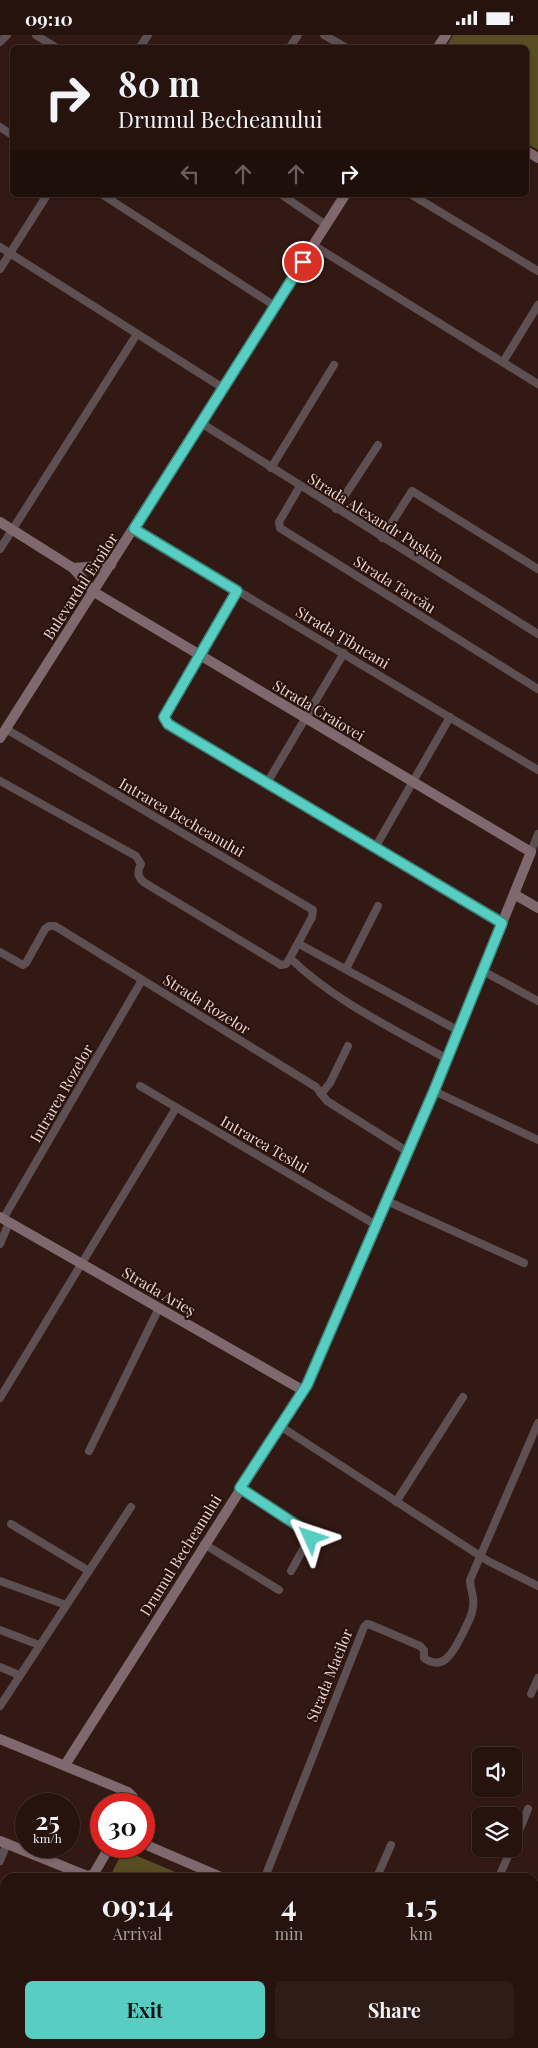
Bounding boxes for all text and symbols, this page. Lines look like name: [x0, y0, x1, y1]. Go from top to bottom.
text: 09:10: [25, 5, 73, 31]
text: 80 m: [118, 59, 200, 106]
icon: right: [35, 65, 100, 130]
text: Drumul Becheanului: [118, 104, 323, 134]
icon: left: [176, 160, 204, 188]
icon: ahead: [229, 160, 257, 188]
icon: ahead: [282, 160, 310, 188]
icon: right: [335, 160, 363, 188]
pin: [282, 241, 324, 283]
icon: arrive: [289, 248, 317, 276]
street label: Strada Alexandr Pușkin: [304, 468, 448, 568]
street label: Bulevardul Eroilor: [38, 529, 122, 643]
street label: Strada Tarcău: [350, 551, 440, 617]
street label: Strada Țibucani: [292, 601, 394, 673]
street label: Strada Craiovei: [270, 675, 369, 746]
street label: Intrarea Becheanului: [116, 773, 249, 861]
street label: Strada Rozelor: [160, 969, 255, 1039]
street label: Intrarea Rozelor: [25, 1040, 97, 1146]
street label: Intrarea Teslui: [217, 1111, 313, 1178]
street label: Strada Arieș: [119, 1262, 199, 1320]
street label: Drumul Becheanului: [135, 1490, 226, 1619]
position arrow: [284, 1511, 336, 1563]
street label: Strada Macilor: [301, 1625, 357, 1724]
map controls: [472, 1747, 522, 1857]
button: sound: [472, 1747, 522, 1797]
speed limit sign: 30: [90, 1793, 155, 1858]
text: 25: [35, 1803, 60, 1836]
button: layers: [472, 1807, 522, 1857]
text: km/h: [33, 1830, 62, 1846]
text: 09:14: [101, 1885, 173, 1925]
text: 4: [281, 1885, 297, 1925]
text: 1.5: [405, 1885, 438, 1925]
text: Arrival: [113, 1923, 162, 1944]
text: min: [275, 1923, 303, 1944]
text: km: [410, 1923, 433, 1944]
button: Exit: [25, 1981, 265, 2039]
button: Share: [275, 1981, 514, 2039]

